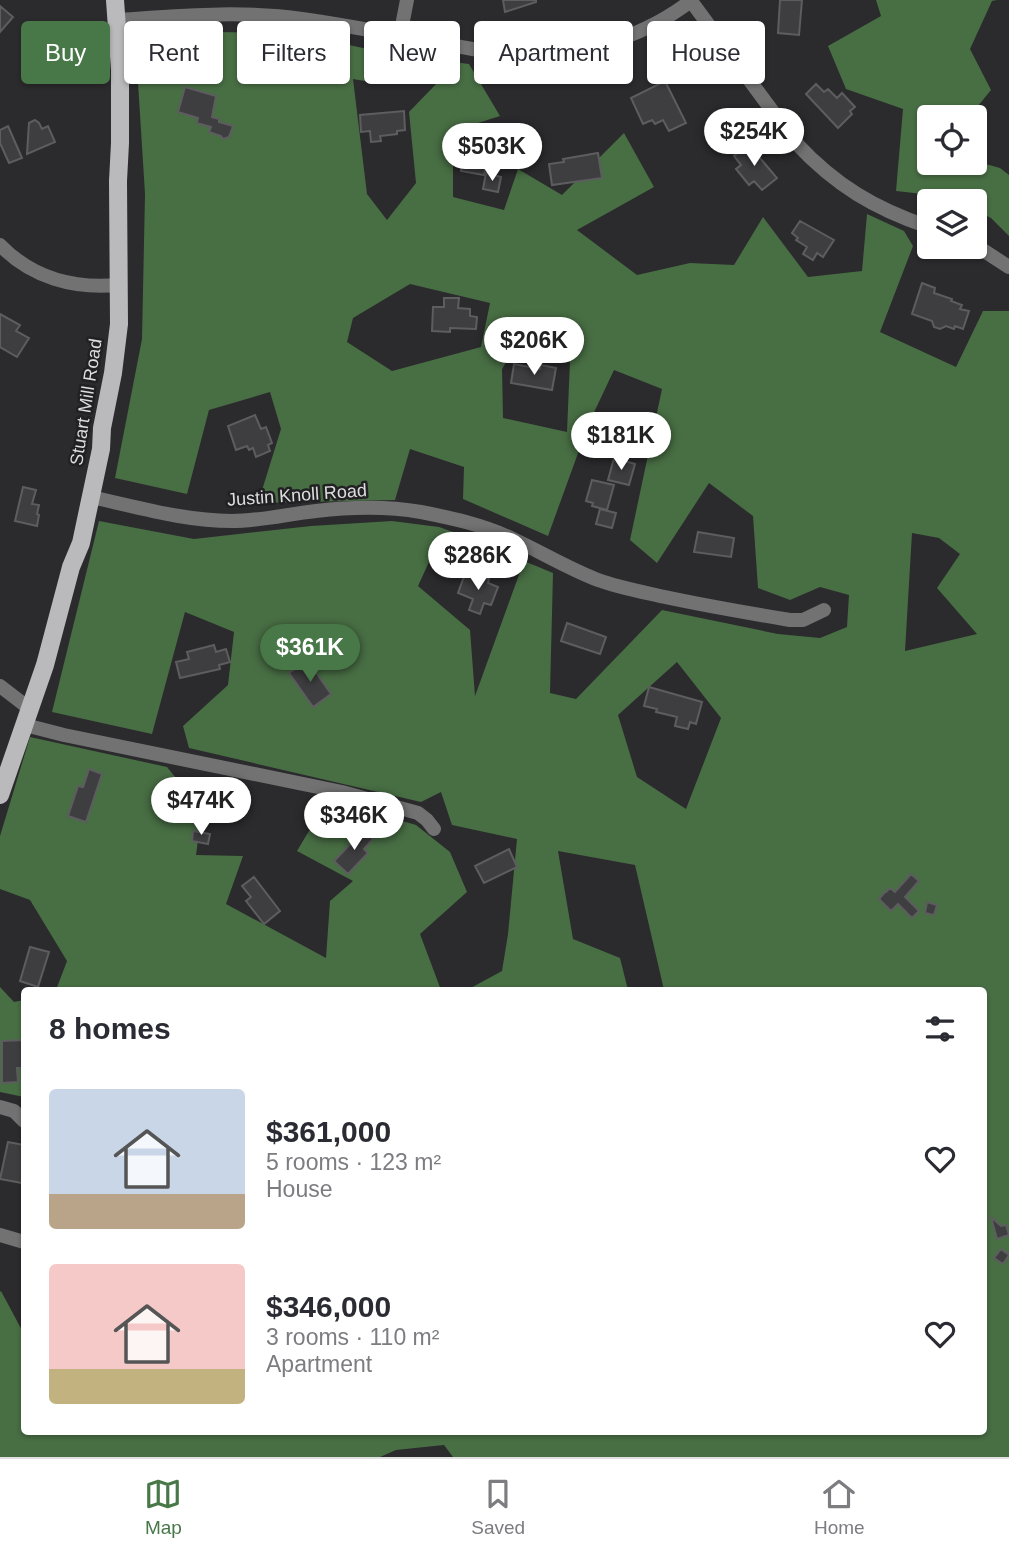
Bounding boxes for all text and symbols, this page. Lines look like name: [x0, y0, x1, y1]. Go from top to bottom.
chip: Buy: [21, 21, 110, 84]
chip: Rent: [124, 21, 223, 84]
chip: Filters: [237, 21, 350, 84]
chip: New: [364, 21, 460, 84]
chip: Apartment: [474, 21, 633, 84]
chip: House: [647, 21, 765, 84]
map controls: [917, 105, 987, 259]
button: locate: [917, 105, 987, 175]
pin: $254K: [705, 108, 803, 168]
text: $254K: [720, 118, 788, 144]
pin: $503K: [443, 124, 541, 183]
text: $503K: [458, 133, 526, 159]
button: layers: [917, 189, 987, 259]
pin: $206K: [485, 318, 583, 377]
text: $206K: [500, 327, 568, 353]
street label: Stuart Mill Road: [66, 337, 106, 467]
pin: $181K: [572, 412, 670, 472]
text: $181K: [587, 422, 655, 448]
street label: Justin Knoll Road: [226, 480, 368, 510]
pin: $286K: [429, 532, 527, 592]
text: $286K: [444, 542, 512, 568]
pin: $361K: [261, 624, 359, 684]
text: $361K: [276, 634, 344, 660]
pin: $474K: [152, 778, 250, 837]
text: $474K: [167, 787, 235, 813]
pin: $346K: [305, 792, 403, 852]
text: $346K: [320, 802, 388, 828]
icon: filters: [921, 1010, 959, 1048]
text: 8 homes: [49, 1012, 171, 1045]
text: $361,000: [266, 1115, 391, 1148]
icon: home: [105, 1117, 189, 1201]
icon: heart: [921, 1140, 959, 1178]
text: 5 rooms · 123 m²: [266, 1149, 441, 1175]
text: House: [266, 1176, 332, 1202]
text: $346,000: [266, 1290, 391, 1323]
icon: home: [105, 1292, 189, 1376]
icon: heart: [921, 1315, 959, 1353]
text: 3 rooms · 110 m²: [266, 1324, 439, 1350]
text: Apartment: [266, 1351, 372, 1377]
tab: Map: [144, 1475, 182, 1539]
tab: Saved: [471, 1475, 525, 1539]
tab: Home: [814, 1475, 865, 1539]

